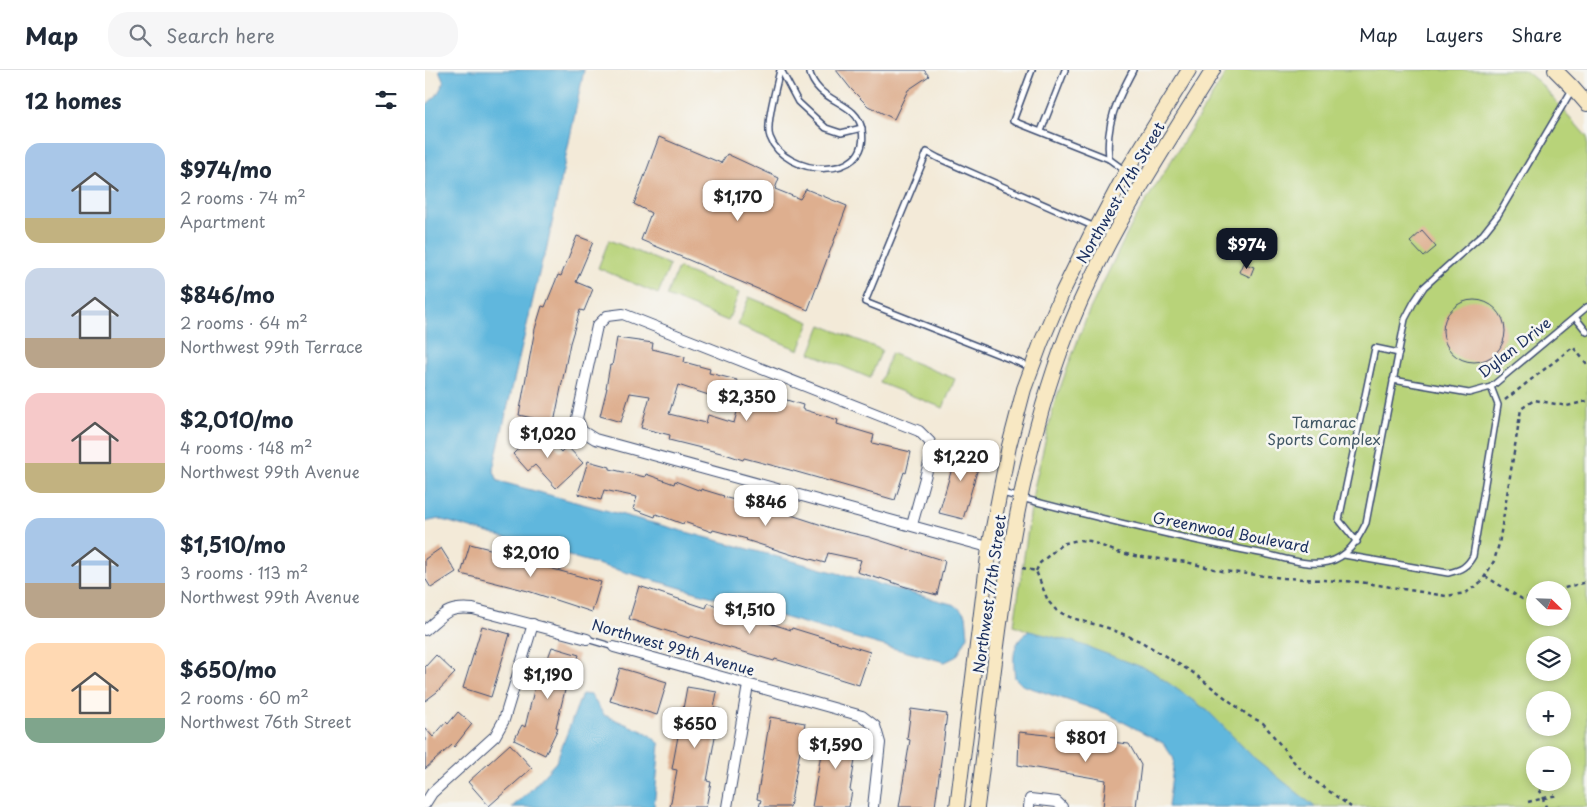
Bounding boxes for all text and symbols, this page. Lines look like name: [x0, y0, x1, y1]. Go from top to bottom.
search box: [108, 12, 458, 57]
text: Map: [25, 17, 78, 53]
icon: search: [126, 21, 154, 49]
text: Search here: [166, 21, 275, 49]
text: Map: [1359, 21, 1398, 48]
text: Layers: [1426, 21, 1483, 48]
text: Share: [1511, 21, 1562, 48]
text: 12 homes: [25, 84, 122, 116]
icon: filters: [372, 86, 400, 114]
street label: Northwest 77th Street: [1070, 117, 1170, 267]
text: $974/mo: [180, 153, 272, 185]
icon: home: [65, 163, 125, 223]
pin: $1,170: [697, 180, 779, 222]
text: $1,170: [714, 184, 762, 208]
text: 2 rooms · 74 m²: [180, 185, 306, 209]
text: Apartment: [180, 209, 265, 233]
pin: $974: [1217, 228, 1277, 270]
text: $974: [1227, 232, 1267, 256]
text: $846/mo: [180, 278, 275, 310]
icon: home: [65, 288, 125, 348]
text: 2 rooms · 64 m²: [180, 310, 308, 334]
street label: Dylan Drive: [1473, 311, 1555, 383]
text: Northwest 99th Terrace: [180, 334, 363, 358]
pin: $2,350: [706, 380, 788, 422]
text: $2,350: [718, 384, 776, 408]
text: $2,010/mo: [180, 403, 293, 435]
park label: Tamarac Sports Complex: [1267, 410, 1381, 450]
icon: home: [65, 413, 125, 473]
pin: $1,020: [507, 416, 589, 459]
text: $1,020: [520, 421, 576, 445]
text: 4 rooms · 148 m²: [180, 435, 313, 459]
pin: $1,220: [920, 440, 1002, 482]
text: $1,220: [933, 444, 989, 468]
text: Northwest 99th Avenue: [180, 459, 360, 483]
pin: $846: [736, 484, 796, 527]
text: $846: [745, 489, 787, 513]
street label: Greenwood Boulevard: [1151, 505, 1311, 558]
street label: Northwest 77th Street: [966, 513, 1011, 675]
text: $1,510/mo: [180, 528, 286, 560]
pin: $2,010: [490, 536, 572, 578]
icon: home: [65, 538, 125, 598]
text: $2,010: [503, 540, 559, 564]
text: 3 rooms · 113 m²: [180, 560, 308, 584]
north arrow: [1526, 581, 1571, 626]
map controls: [1526, 581, 1571, 791]
text: Northwest 99th Avenue: [180, 584, 360, 608]
pin: $1,510: [709, 592, 791, 635]
text: $1,510: [725, 597, 775, 621]
street label: Northwest 99th Avenue: [589, 612, 758, 681]
button: layers: [1526, 636, 1571, 681]
text: $650/mo: [180, 653, 276, 685]
pin: $1,190: [507, 658, 589, 700]
text: $1,190: [524, 662, 573, 686]
icon: home: [65, 663, 125, 723]
text: 2 rooms · 60 m²: [180, 685, 309, 709]
button: +: [1526, 691, 1571, 736]
pin: $650: [665, 706, 725, 749]
text: Northwest 76th Street: [180, 709, 351, 733]
text: $650: [673, 711, 717, 735]
pin: $801: [1056, 720, 1116, 763]
text: $801: [1066, 725, 1106, 749]
pin: $1,590: [795, 728, 877, 770]
text: $1,590: [809, 732, 863, 756]
button: −: [1526, 746, 1571, 791]

